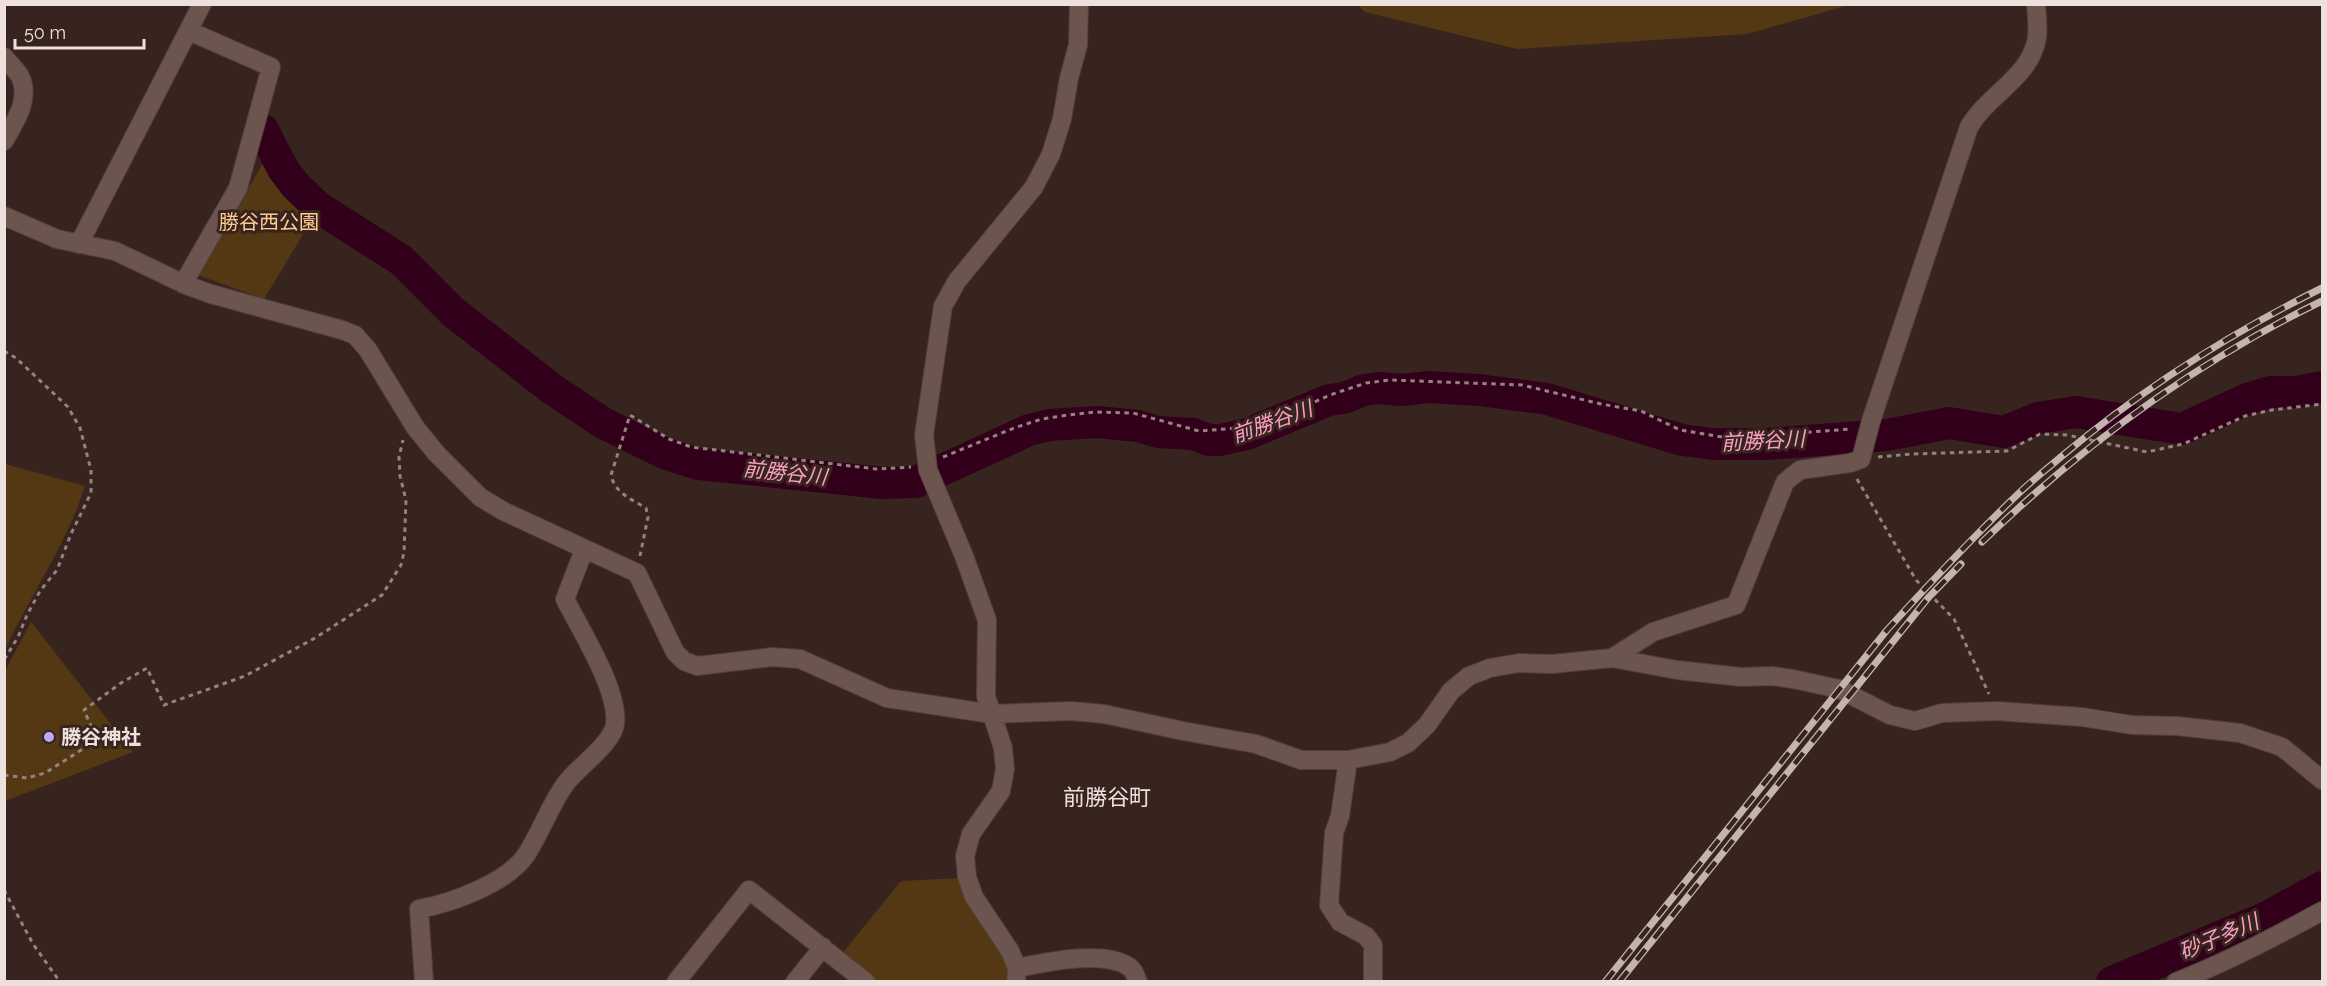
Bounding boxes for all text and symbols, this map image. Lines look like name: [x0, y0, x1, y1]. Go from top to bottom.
scale bar: [15, 12, 144, 50]
text: 50 m: [24, 22, 66, 43]
park label: 勝谷西公園: [219, 210, 319, 234]
water label: 前勝谷川: [1228, 395, 1317, 448]
water label: 前勝谷川: [1720, 426, 1808, 455]
water label: 前勝谷川: [742, 456, 830, 490]
place label: 勝谷神社: [61, 725, 141, 749]
marker: 勝谷神社: [42, 730, 56, 744]
district label: 前勝谷町: [1063, 784, 1151, 810]
water label: 砂子多川: [2175, 908, 2264, 964]

